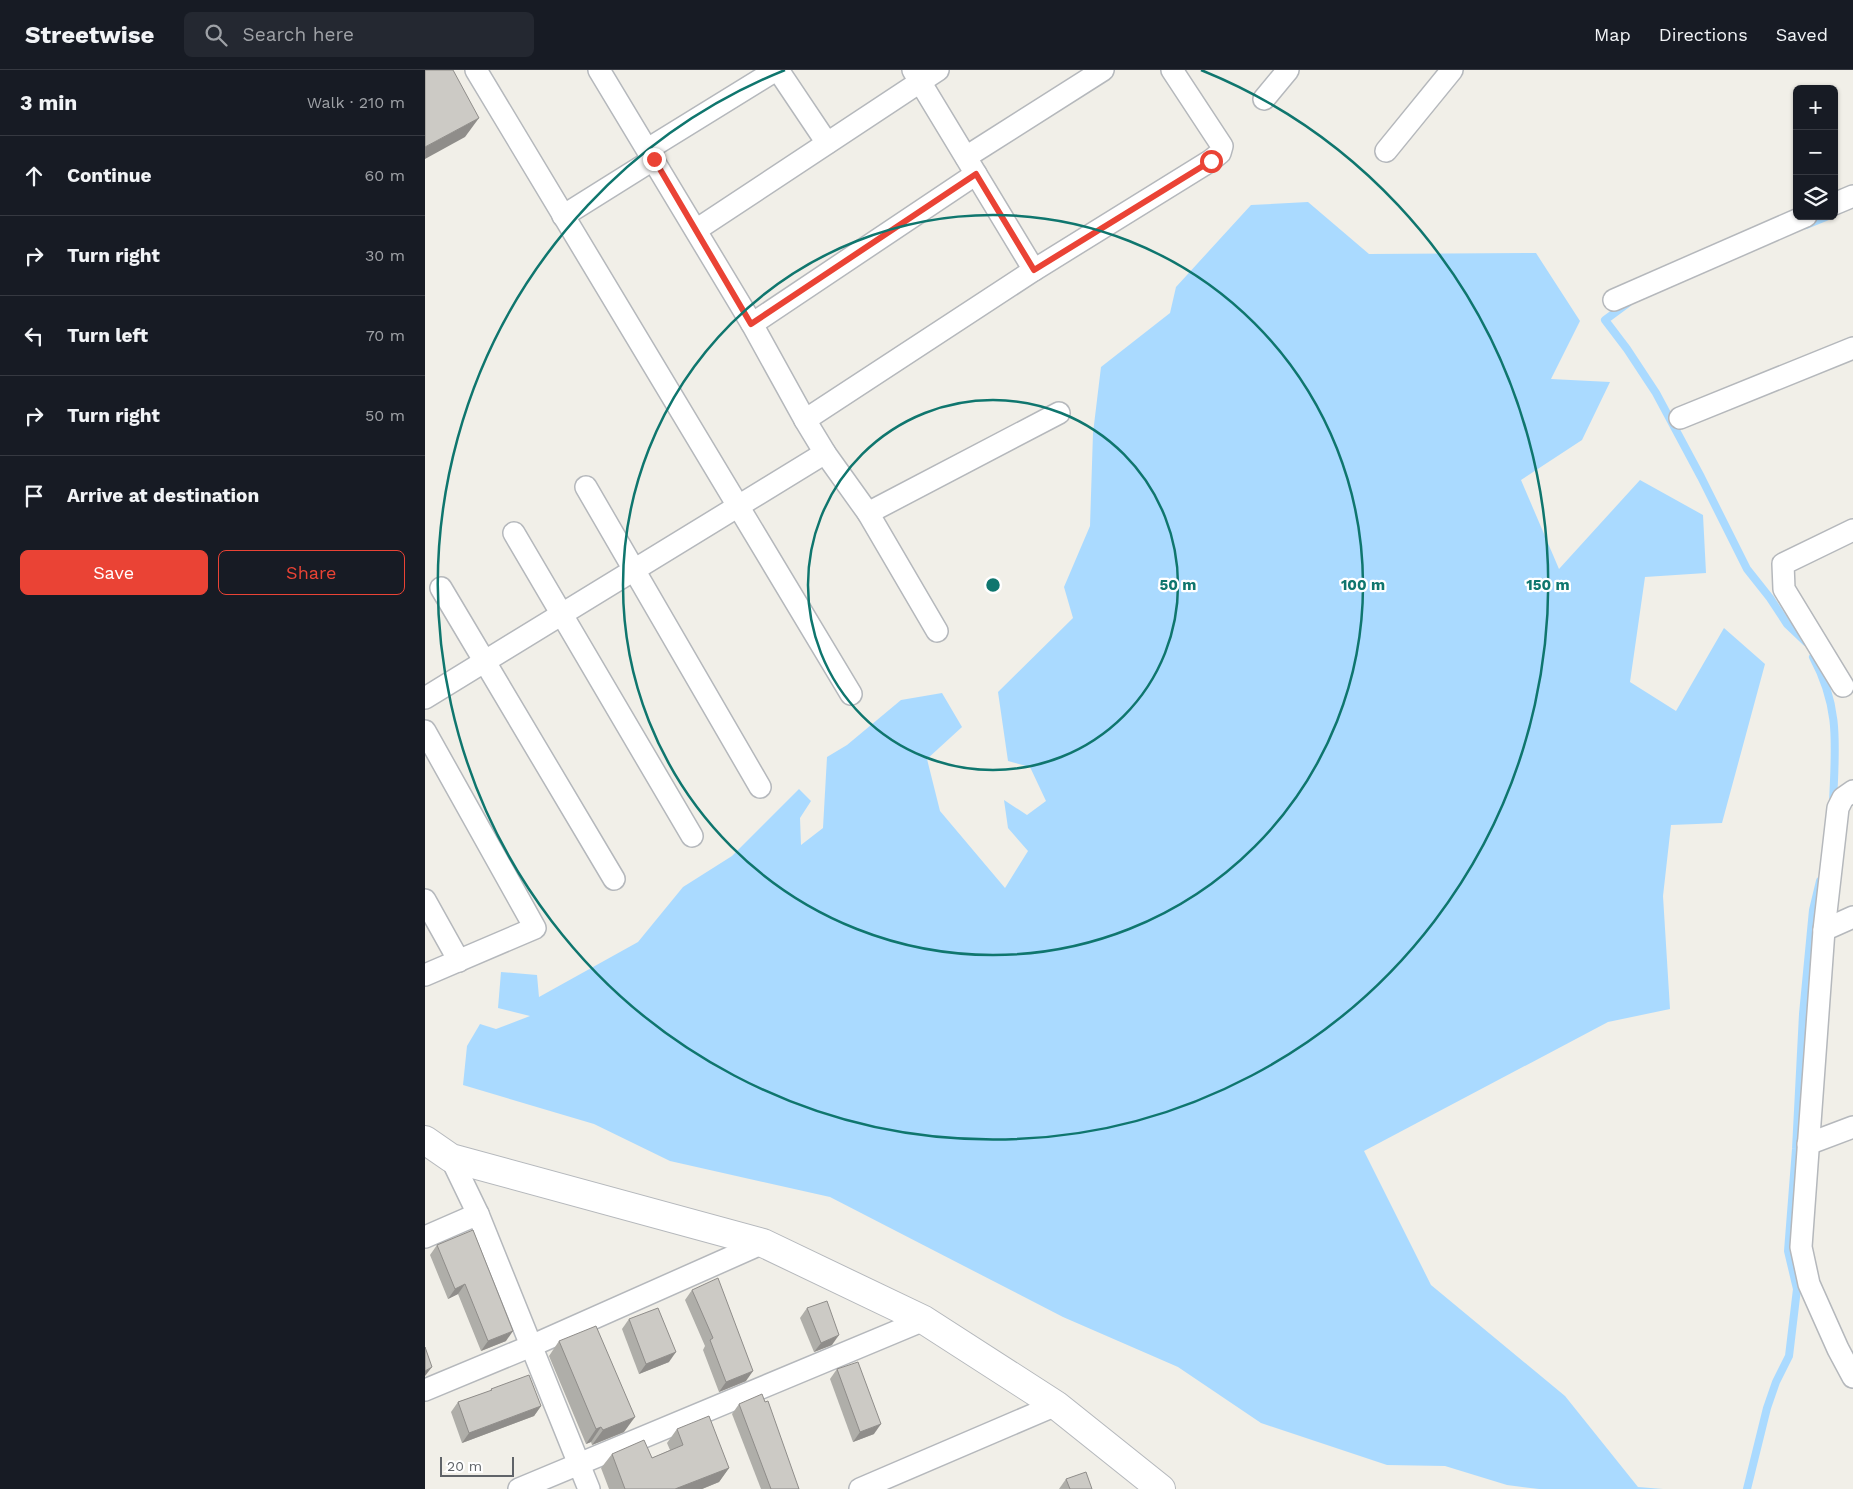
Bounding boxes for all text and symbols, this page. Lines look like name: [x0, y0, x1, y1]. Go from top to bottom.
search box: [184, 12, 534, 57]
text: Streetwise: [25, 21, 154, 49]
icon: search: [202, 21, 230, 49]
text: Search here: [242, 23, 354, 46]
text: Map: [1594, 24, 1631, 45]
text: Directions: [1659, 24, 1748, 45]
text: Saved: [1776, 24, 1828, 45]
map controls: [1793, 85, 1838, 220]
button: +: [1793, 85, 1838, 130]
text: 3 min: [20, 90, 77, 115]
text: Walk · 210 m: [307, 93, 405, 112]
button: −: [1793, 130, 1838, 175]
route end: [643, 148, 666, 171]
route start: [1200, 150, 1223, 173]
icon: ahead: [20, 162, 48, 190]
text: Continue: [67, 164, 151, 187]
text: 60 m: [365, 166, 405, 185]
button: layers: [1793, 175, 1838, 220]
icon: right: [20, 242, 48, 270]
text: Turn right: [67, 244, 160, 267]
text: 30 m: [365, 246, 405, 265]
icon: left: [20, 322, 48, 350]
text: Turn left: [67, 324, 148, 347]
text: 70 m: [366, 326, 405, 345]
icon: right: [20, 402, 48, 430]
text: Turn right: [67, 404, 160, 427]
text: 50 m: [365, 406, 405, 425]
icon: arrive: [20, 482, 48, 510]
text: Arrive at destination: [67, 484, 259, 507]
button: Save: [20, 550, 208, 595]
button: Share: [218, 550, 405, 595]
centre of rings: [984, 576, 1002, 594]
text: 50 m: [1160, 576, 1196, 594]
text: 100 m: [1341, 576, 1385, 594]
text: 150 m: [1526, 576, 1570, 594]
scale bar: [440, 1454, 514, 1477]
text: 20 m: [447, 1458, 482, 1474]

